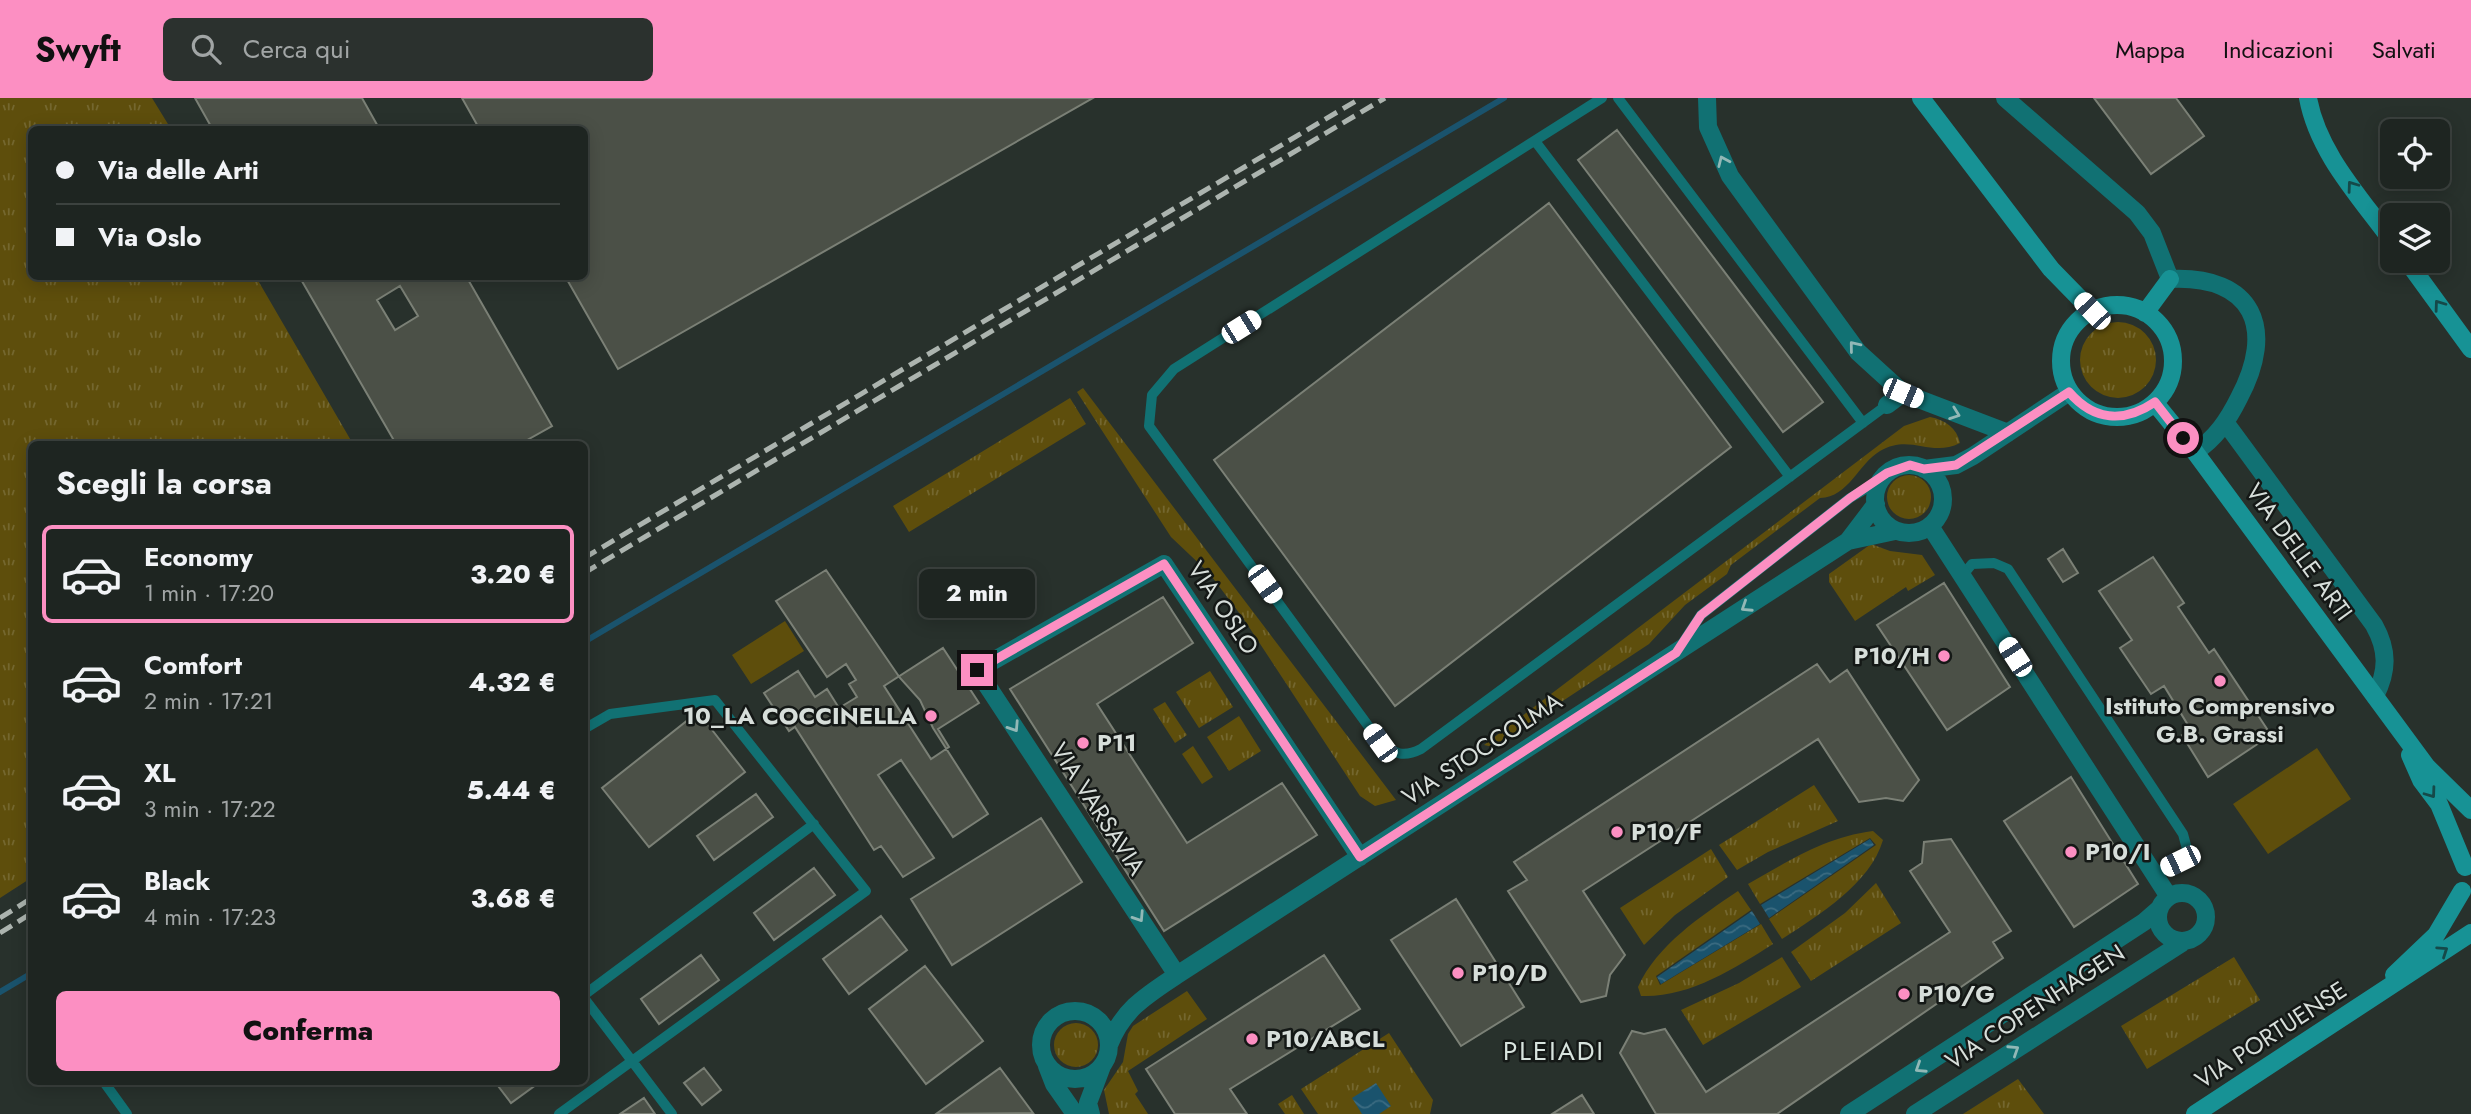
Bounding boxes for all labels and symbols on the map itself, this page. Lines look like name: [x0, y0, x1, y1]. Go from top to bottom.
one-way arrow: [1717, 156, 1731, 168]
one-way arrow: [2348, 181, 2360, 194]
car: [2070, 289, 2115, 333]
one-way arrow: [2435, 300, 2447, 313]
car: [1218, 307, 1265, 347]
one-way arrow: [1850, 342, 1863, 354]
car: [1880, 375, 1927, 411]
one-way arrow: [1949, 406, 1961, 420]
route start: [2167, 422, 2199, 454]
street label: VIA DELLE ARTI: [2237, 476, 2361, 628]
street label: VIA OSLO: [1179, 554, 1268, 661]
car: [1245, 561, 1286, 607]
callout: 2 min: [919, 568, 1035, 618]
one-way arrow: [1741, 599, 1754, 612]
car: [1995, 634, 2036, 680]
place label: P10/H: [1853, 638, 1930, 673]
marker: P10/H: [1936, 648, 1952, 664]
route end: [961, 654, 993, 686]
marker: Istituto Comprensivo G.B. Grassi: [2212, 673, 2228, 689]
street label: VIA STOCCOLMA: [1395, 684, 1569, 814]
place label: Istituto Comprensivo G.B. Grassi: [2105, 688, 2335, 751]
place label: 10_LA COCCINELLA: [683, 698, 917, 733]
marker: 10_LA COCCINELLA: [923, 708, 939, 724]
one-way arrow: [1006, 719, 1019, 732]
car: [1360, 720, 1401, 766]
place label: P11: [1097, 725, 1136, 760]
marker: P11: [1075, 735, 1091, 751]
street label: VIA VARSAVIA: [1042, 736, 1154, 882]
one-way arrow: [2422, 785, 2435, 798]
place label: P10/F: [1631, 814, 1702, 849]
marker: P10/F: [1609, 824, 1625, 840]
place label: P10/I: [2085, 834, 2150, 869]
car: [2157, 842, 2204, 880]
marker: P10/I: [2063, 844, 2079, 860]
one-way arrow: [1131, 909, 1143, 922]
street label: VIA COPENHAGEN: [1938, 935, 2131, 1078]
one-way arrow: [2436, 946, 2449, 959]
place label: P10/D: [1472, 955, 1547, 990]
marker: P10/D: [1450, 965, 1466, 981]
street label: VIA PORTUENSE: [2188, 972, 2353, 1097]
place label: P10/G: [1918, 976, 1995, 1011]
marker: P10/G: [1896, 986, 1912, 1002]
place label: P10/ABCL: [1266, 1021, 1385, 1056]
marker: P10/ABCL: [1244, 1031, 1260, 1047]
district label: PLEIADI: [1503, 1032, 1605, 1070]
one-way arrow: [2006, 1045, 2019, 1058]
one-way arrow: [1915, 1059, 1928, 1072]

